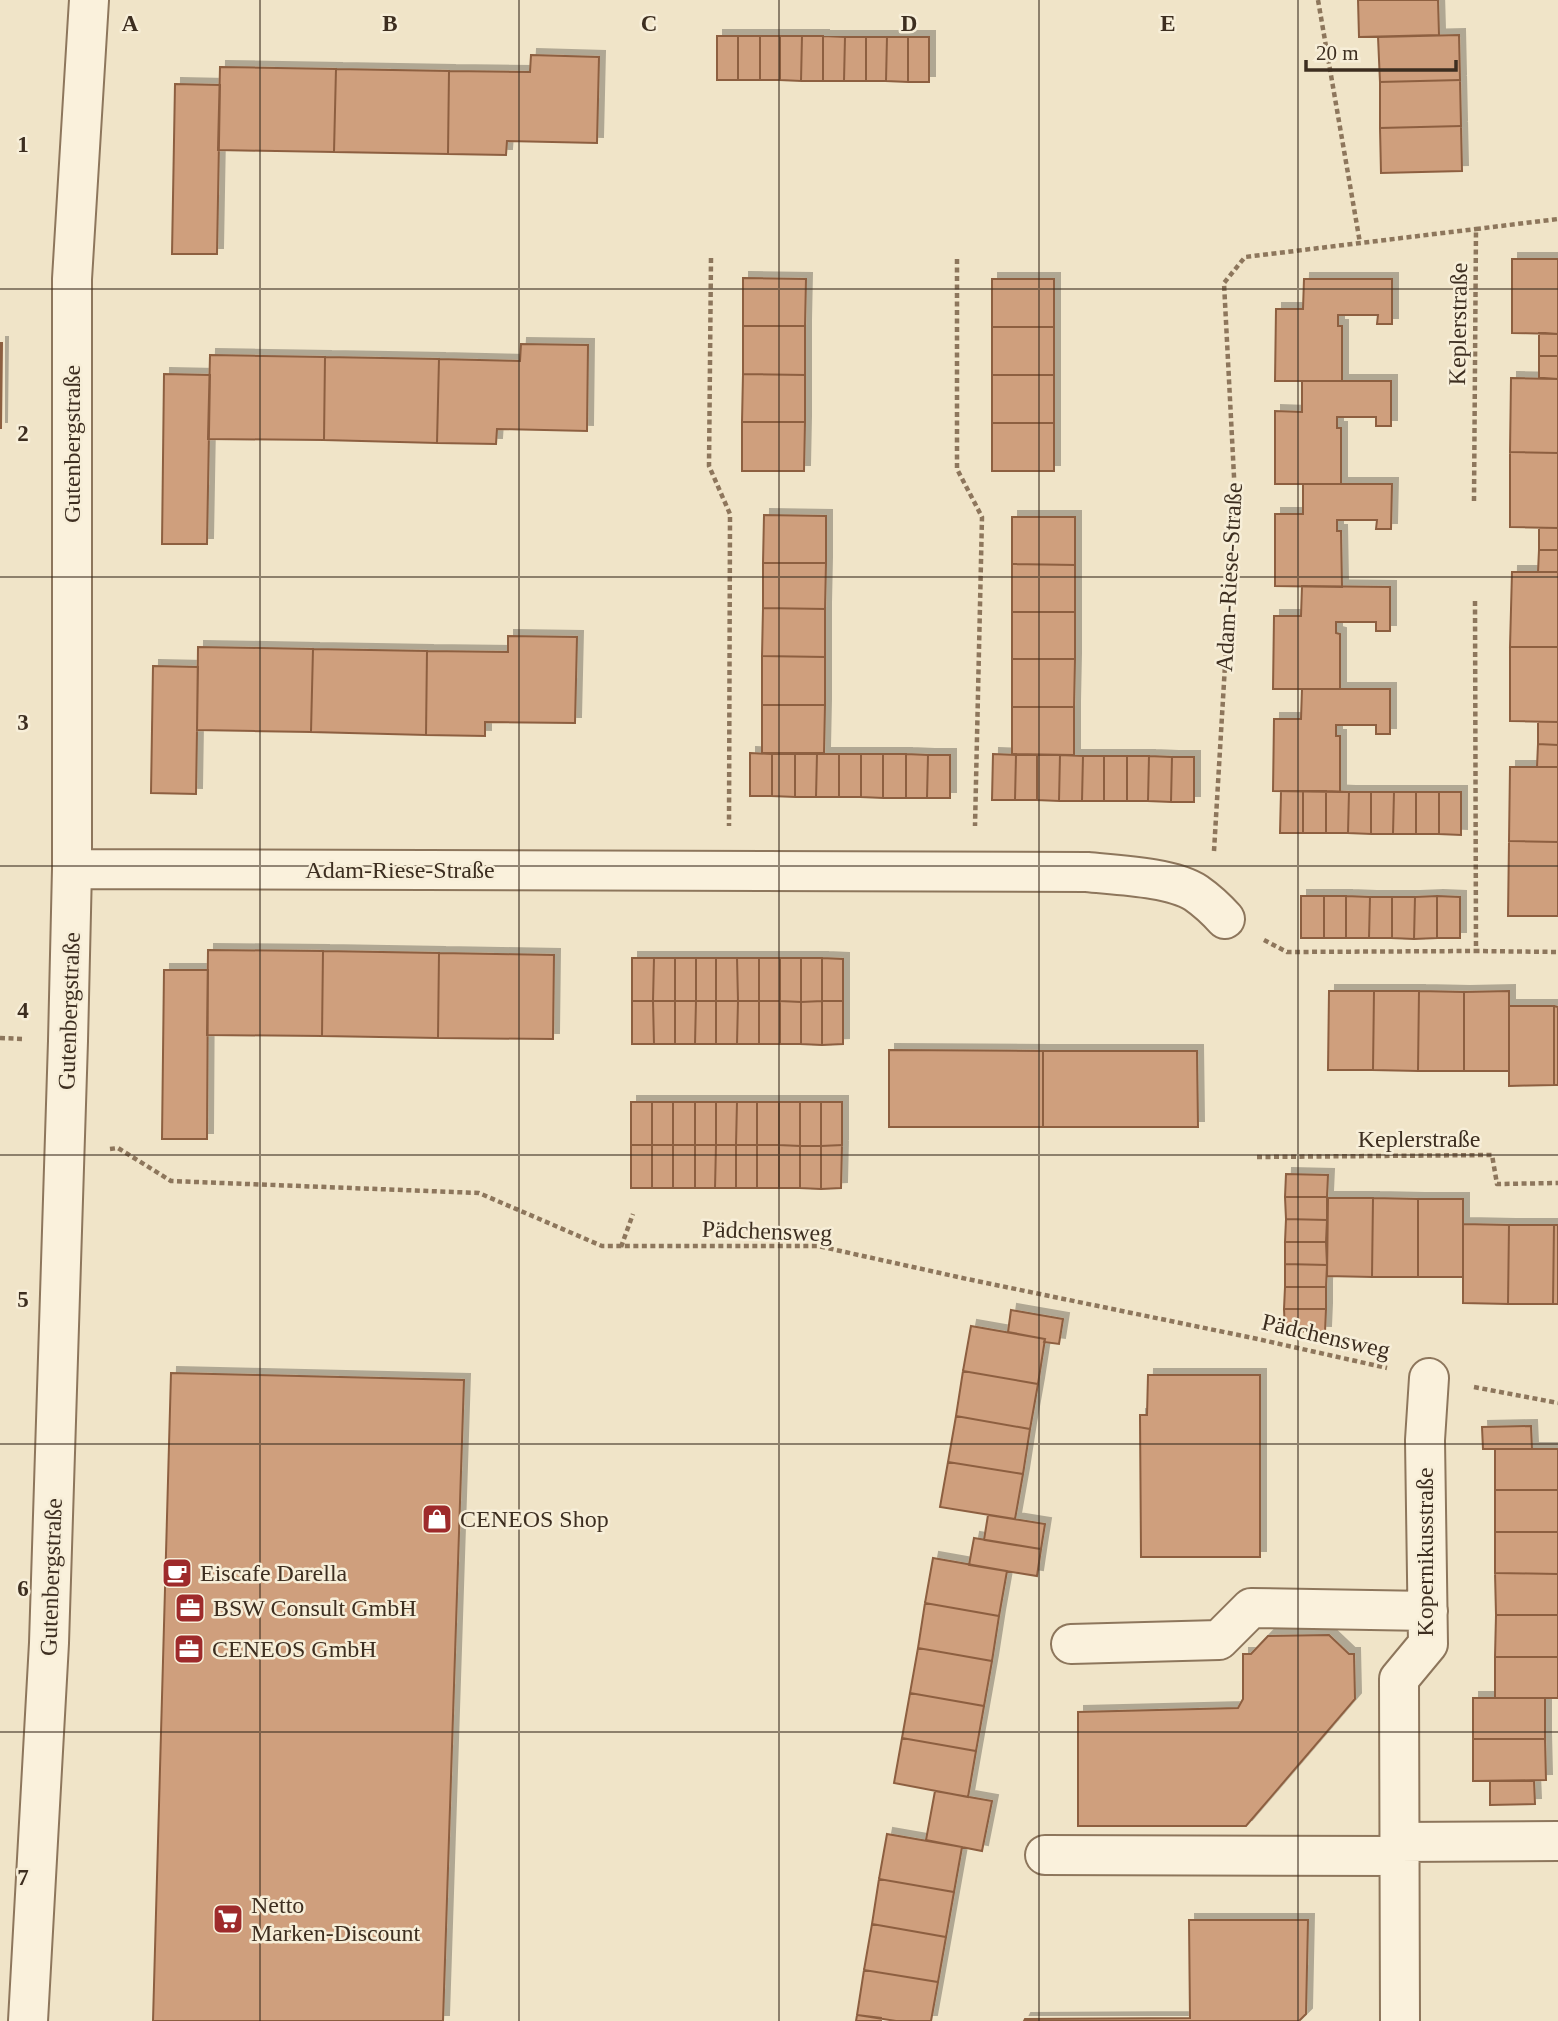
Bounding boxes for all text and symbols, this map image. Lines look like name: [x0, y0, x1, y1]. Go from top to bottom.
text: A: [122, 11, 139, 36]
text: B: [382, 11, 398, 36]
text: C: [641, 11, 657, 36]
text: D: [901, 11, 917, 36]
text: E: [1160, 11, 1176, 36]
scale bar: [1306, 28, 1456, 72]
text: 20 m: [1316, 41, 1359, 65]
text: 1: [17, 132, 29, 157]
street label: Keplerstraße: [1444, 262, 1472, 386]
street label: Gutenbergstraße: [59, 365, 85, 523]
text: 2: [17, 421, 29, 446]
street label: Adam-Riese-Straße: [1211, 482, 1247, 672]
text: 3: [17, 710, 29, 735]
street label: Adam-Riese-Straße: [305, 857, 495, 883]
street label: Gutenbergstraße: [53, 932, 85, 1090]
text: 4: [17, 998, 29, 1023]
street label: Keplerstraße: [1358, 1126, 1480, 1152]
street label: Pädchensweg: [701, 1216, 833, 1246]
text: 5: [17, 1287, 29, 1312]
street label: Pädchensweg: [1259, 1309, 1393, 1363]
street label: Kopernikusstraße: [1412, 1467, 1438, 1637]
street label: Gutenbergstraße: [35, 1498, 67, 1656]
shop icon: CENEOS Shop: [420, 1502, 454, 1536]
place label: CENEOS Shop: [460, 1506, 609, 1532]
cafe icon: Eiscafe Darella: [160, 1556, 194, 1590]
place label: Eiscafe Darella: [200, 1560, 348, 1586]
text: 6: [17, 1576, 29, 1601]
office icon: BSW Consult GmbH: [173, 1591, 207, 1625]
place label: BSW Consult GmbH: [213, 1595, 417, 1621]
office icon: CENEOS GmbH: [172, 1632, 206, 1666]
place label: CENEOS GmbH: [212, 1636, 377, 1662]
text: 7: [17, 1865, 29, 1890]
place label: Netto Marken-Discount: [251, 1892, 421, 1946]
supermarket icon: Netto Marken-Discount: [211, 1902, 245, 1936]

